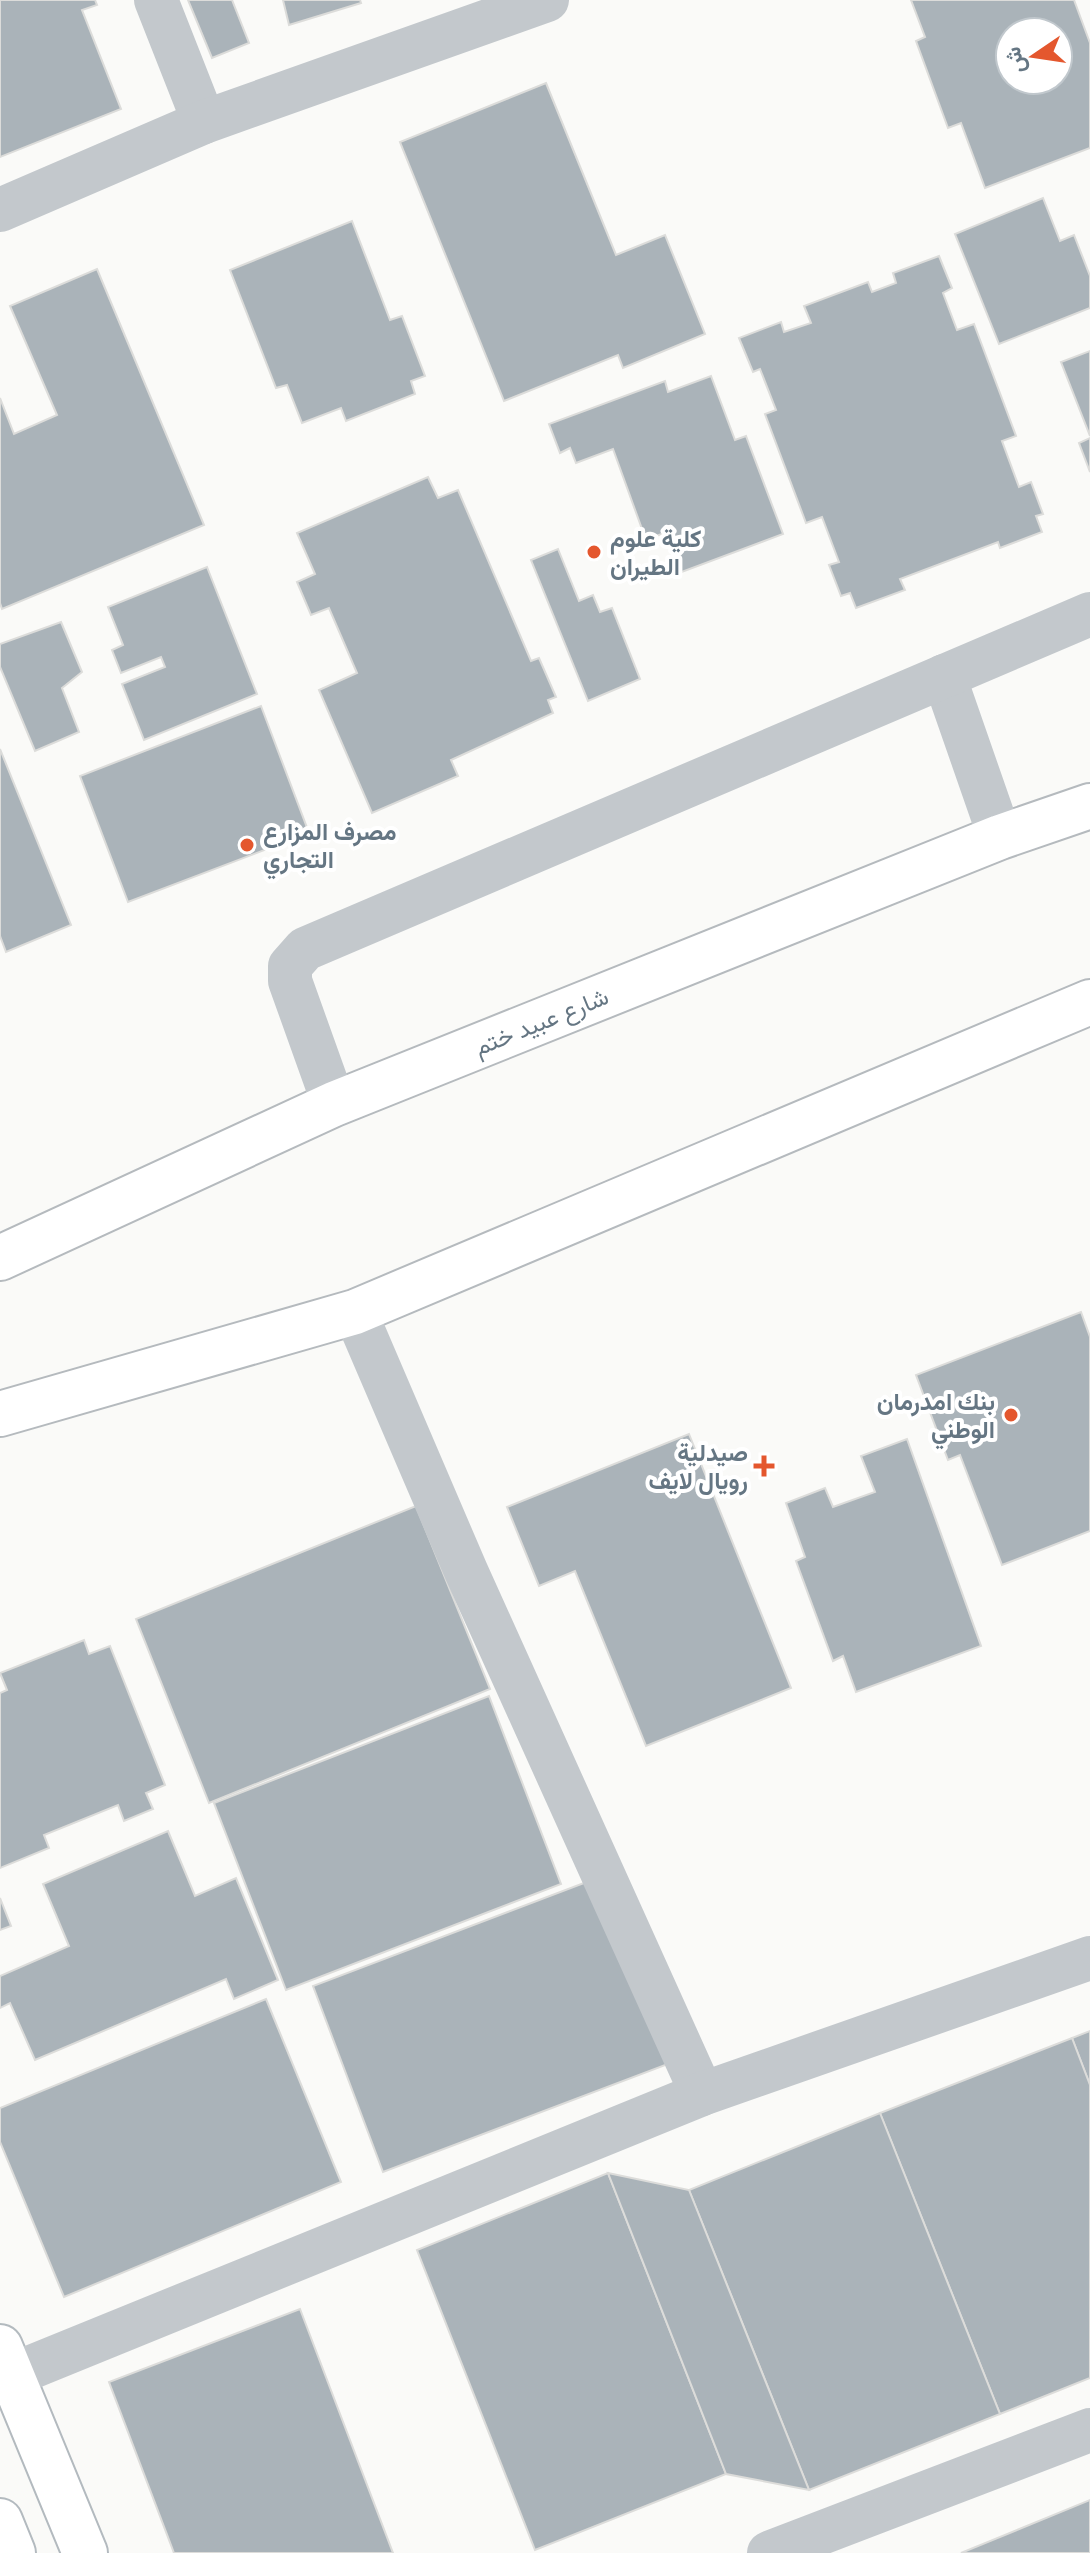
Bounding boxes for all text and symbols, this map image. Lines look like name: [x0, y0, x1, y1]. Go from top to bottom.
north arrow: [994, 16, 1074, 96]
text: ش: [999, 44, 1031, 76]
place label: كلية علوم الطيران: [610, 524, 701, 582]
marker: كلية علوم الطيران: [585, 543, 603, 561]
place label: مصرف المزارع التجاري: [263, 817, 397, 880]
marker: مصرف المزارع التجاري: [238, 836, 256, 854]
street label: شارع عبيد ختم: [470, 981, 613, 1063]
place label: بنك امدرمان الوطني: [877, 1387, 995, 1450]
marker: بنك امدرمان الوطني: [1002, 1406, 1020, 1424]
place label: صيدلية رويال لايف: [648, 1438, 748, 1496]
marker: صيدلية رويال لايف: [755, 1457, 773, 1475]

